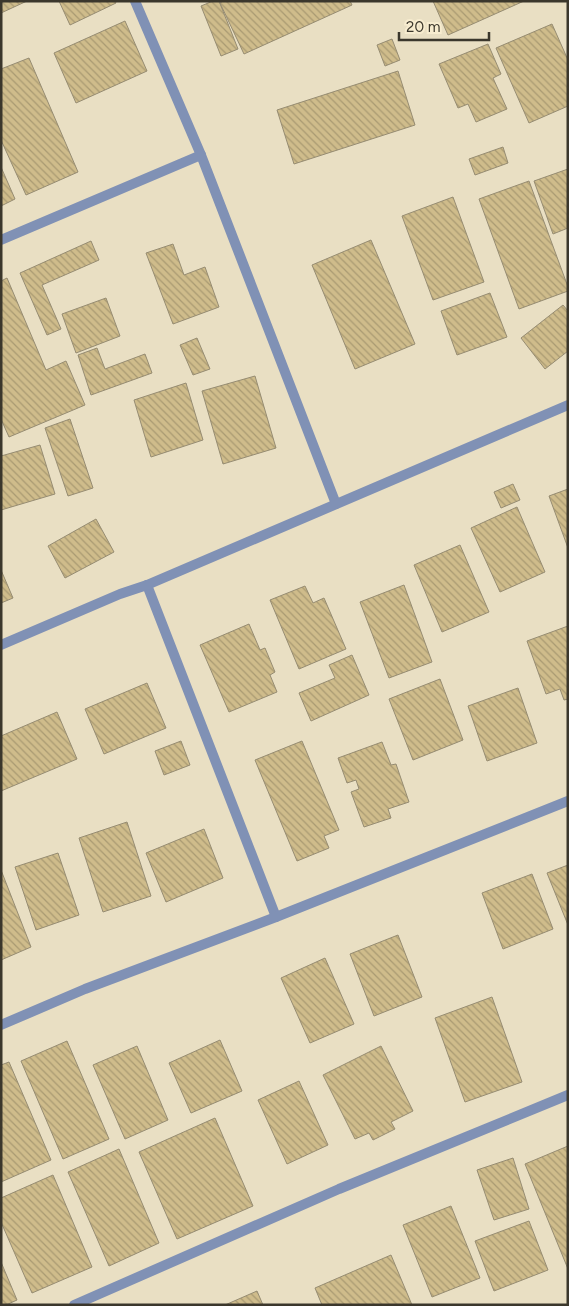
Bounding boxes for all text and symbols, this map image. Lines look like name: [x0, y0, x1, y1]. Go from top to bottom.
scale bar: [399, 10, 489, 42]
text: 20 m: [406, 18, 440, 36]

